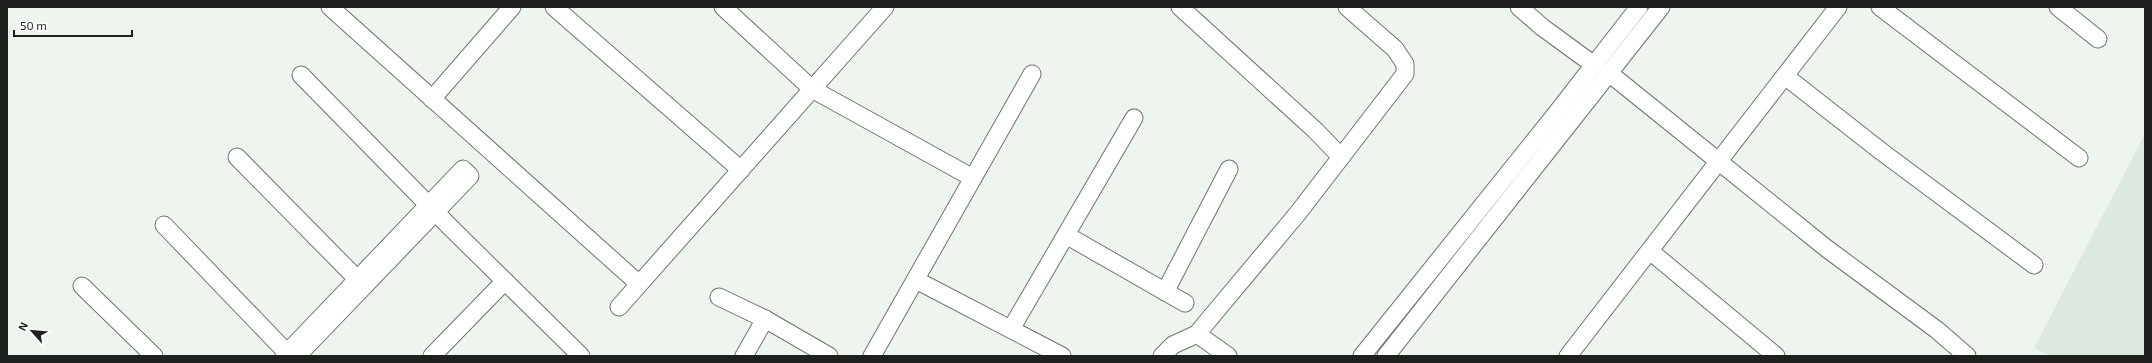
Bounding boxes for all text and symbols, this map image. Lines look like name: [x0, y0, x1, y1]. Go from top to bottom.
scale bar: [14, 12, 132, 38]
text: 50 m: [20, 18, 47, 32]
north arrow: [12, 311, 52, 351]
text: N: [15, 320, 30, 333]

